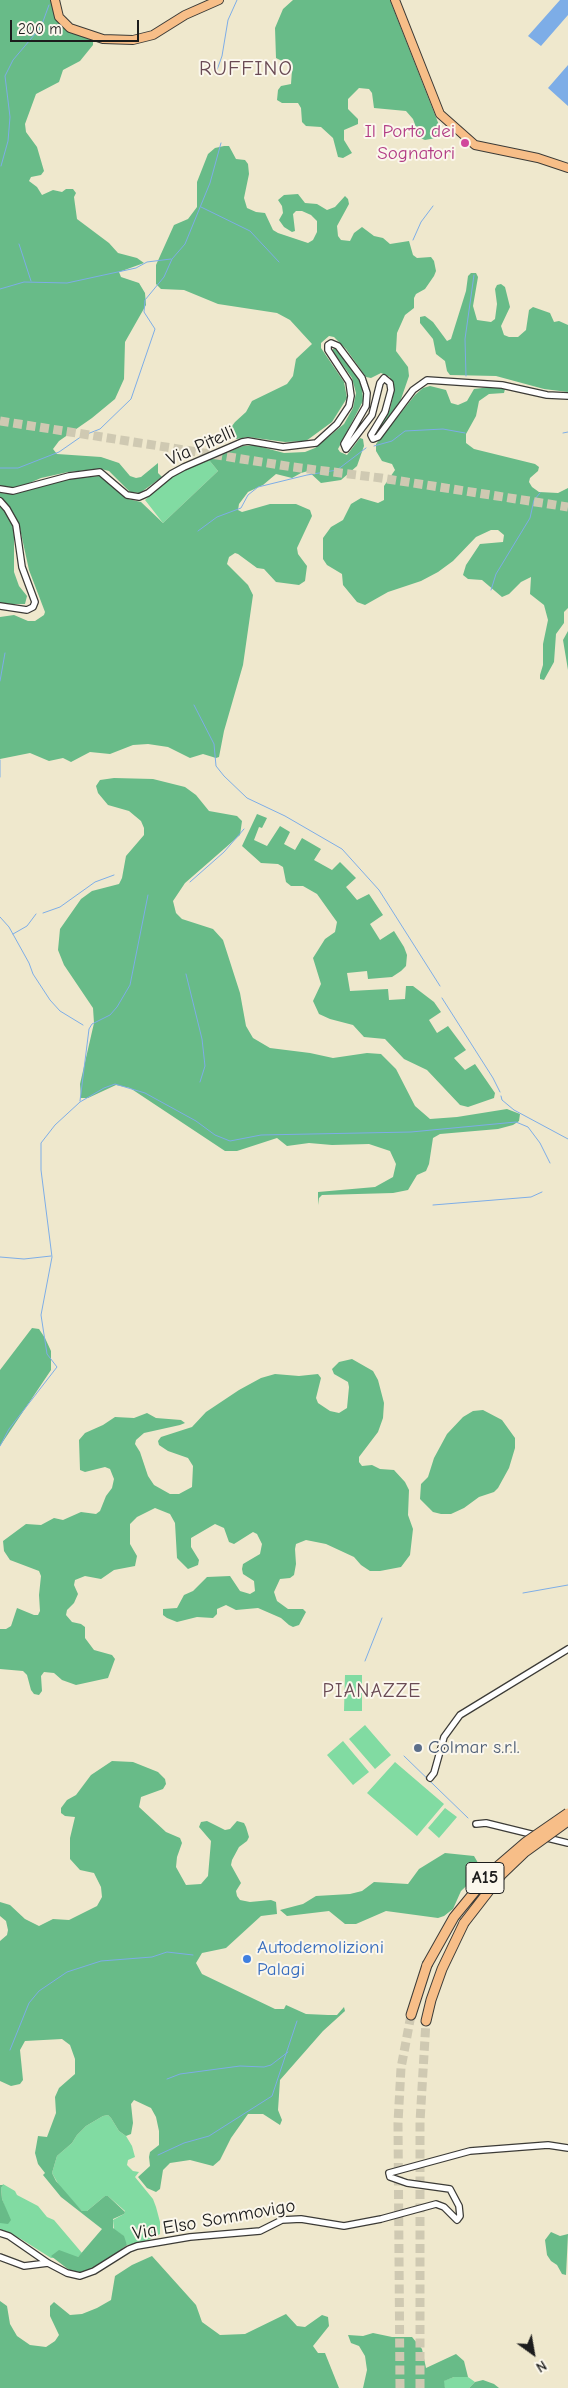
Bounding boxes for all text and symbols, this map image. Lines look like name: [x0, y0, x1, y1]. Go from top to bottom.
scale bar: [12, 10, 141, 42]
text: 200 m: [18, 20, 62, 38]
district label: RUFFINO: [198, 56, 294, 82]
place label: Il Porto dei Sognatori: [364, 121, 455, 165]
marker: Il Porto dei Sognatori: [459, 137, 471, 149]
street label: Via Pitelli: [163, 421, 239, 471]
district label: PIANAZZE: [322, 1679, 422, 1703]
place label: Colmar s.r.l.: [428, 1737, 520, 1759]
marker: Colmar s.r.l.: [412, 1742, 424, 1754]
road number: A15: [466, 1862, 504, 1894]
place label: Autodemolizioni Palagi: [257, 1937, 384, 1981]
marker: Autodemolizioni Palagi: [241, 1953, 253, 1965]
street label: Via Elso Sommovigo: [131, 2194, 297, 2246]
north arrow: [508, 2328, 558, 2378]
text: N: [533, 2357, 550, 2376]

